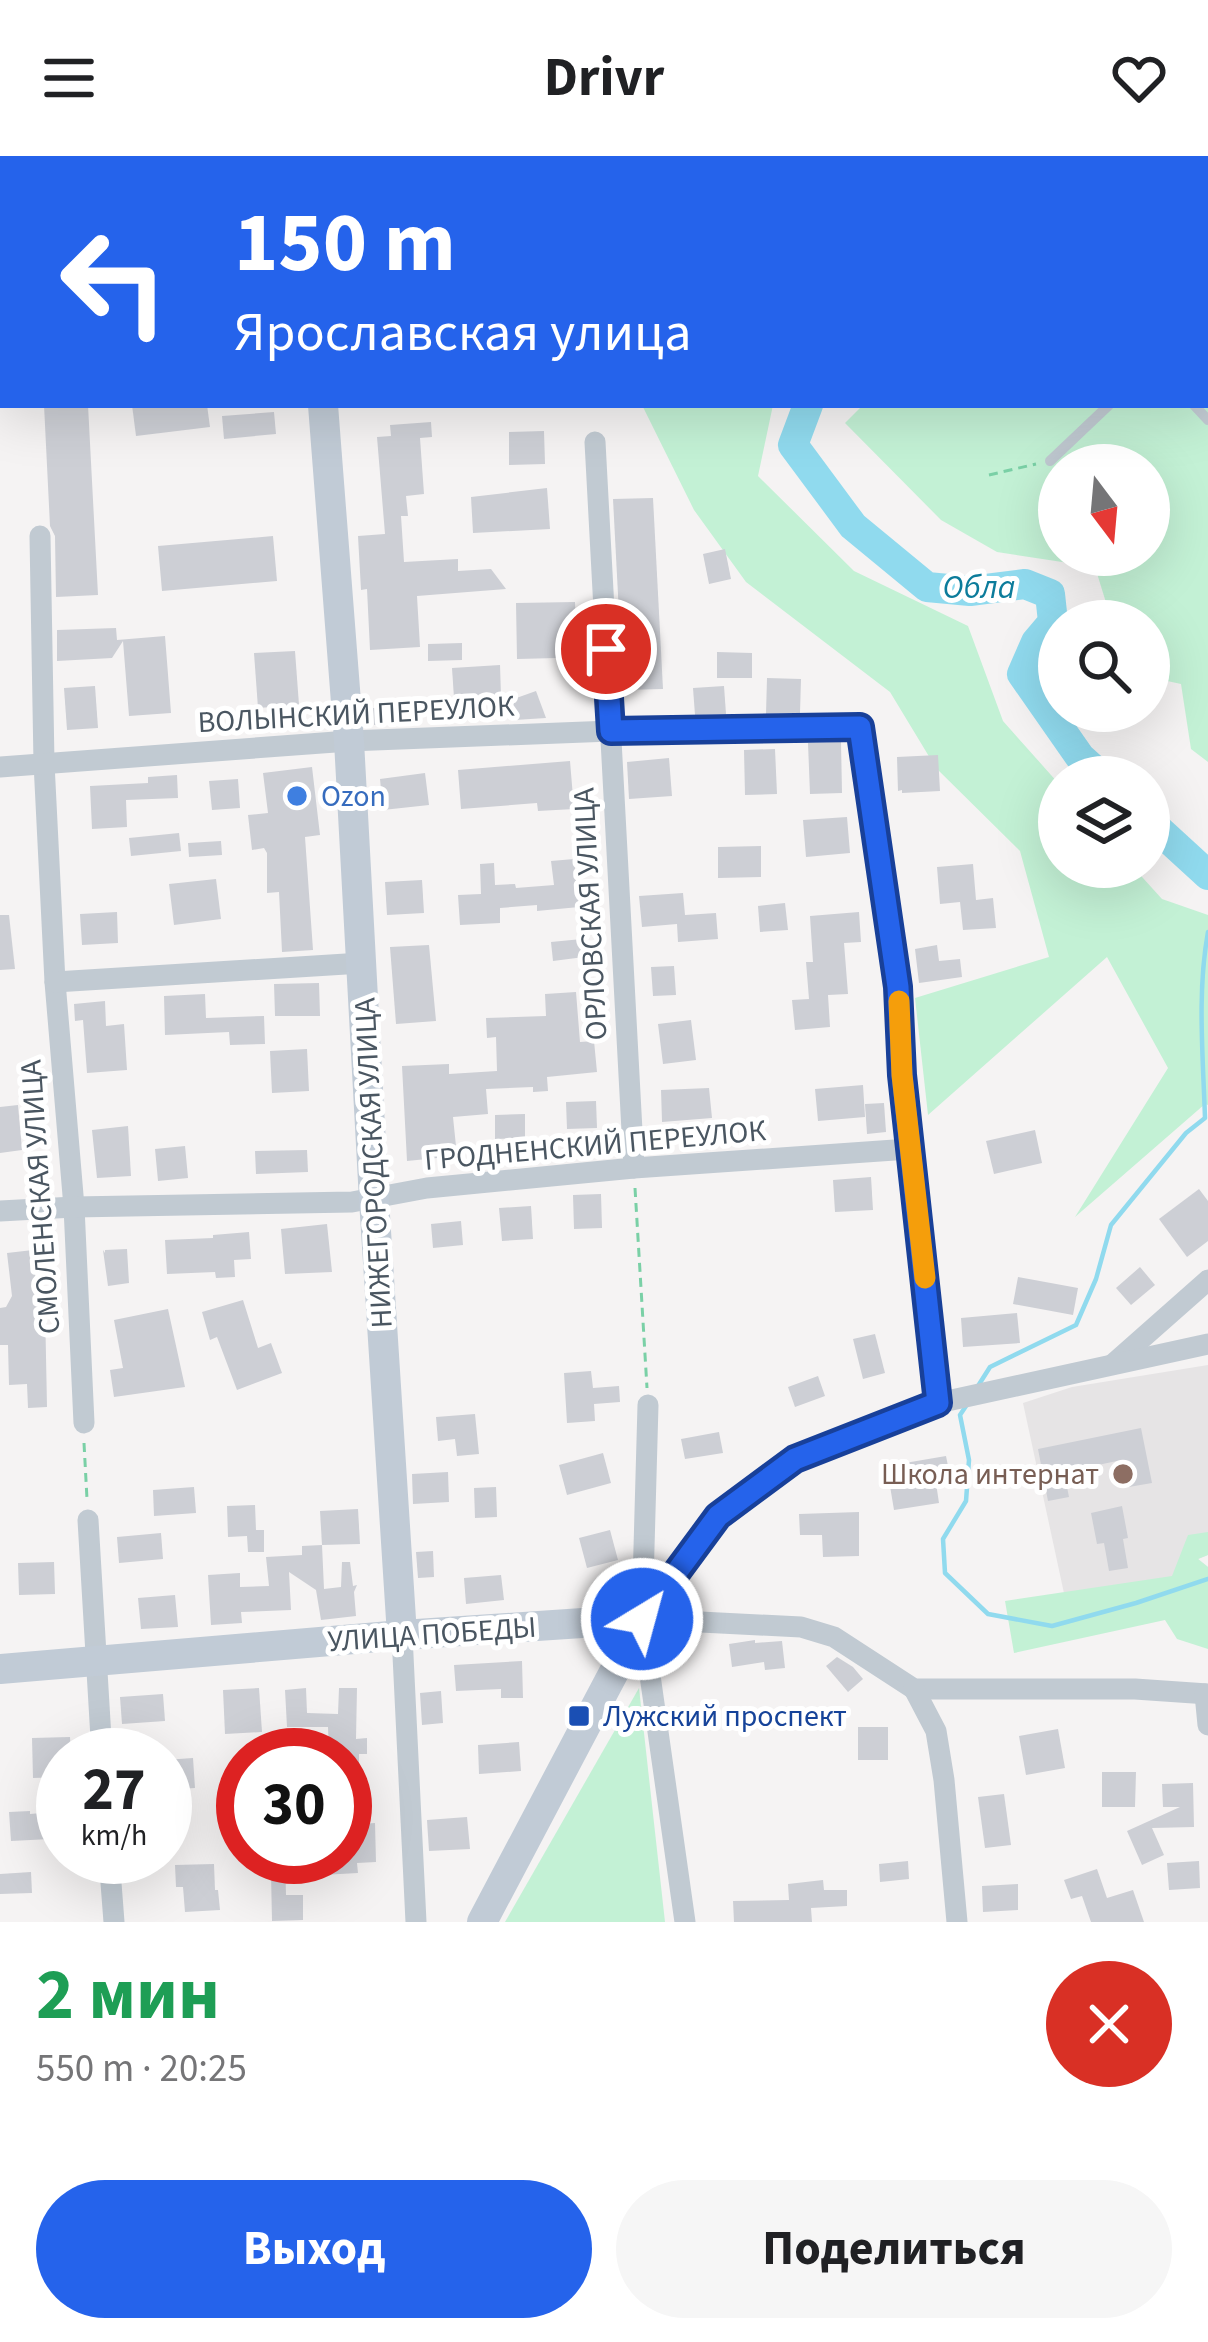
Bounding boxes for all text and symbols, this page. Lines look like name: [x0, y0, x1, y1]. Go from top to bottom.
text: Drivr: [544, 40, 664, 117]
icon: menu: [36, 45, 102, 111]
icon: heart: [1106, 45, 1172, 111]
text: 150 m: [234, 184, 456, 304]
icon: left: [36, 204, 192, 360]
text: Ярославская улица: [234, 295, 692, 372]
north arrow: [1038, 444, 1170, 576]
map controls: [1038, 444, 1170, 888]
water label: Обла: [943, 564, 1015, 611]
pin: [555, 598, 657, 700]
button: search: [1038, 600, 1170, 732]
icon: arrive: [573, 616, 639, 682]
street label: ВОЛЫНСКИЙ ПЕРЕУЛОК: [197, 685, 516, 744]
button: layers: [1038, 756, 1170, 888]
place label: Ozon: [321, 775, 386, 818]
marker: Ozon: [284, 783, 310, 809]
street label: ОРЛОВСКАЯ УЛИЦА: [562, 786, 619, 1041]
street label: НИЖЕГОРОДСКАЯ УЛИЦА: [343, 996, 404, 1329]
street label: СМОЛЕНСКАЯ УЛИЦА: [9, 1058, 72, 1335]
street label: ГРОДНЕНСКИЙ ПЕРЕУЛОК: [423, 1109, 768, 1182]
place label: Школа интернат: [881, 1453, 1099, 1496]
marker: Школа интернат: [1110, 1461, 1136, 1487]
position arrow: [579, 1556, 705, 1682]
street label: УЛИЦА ПОБЕДЫ: [326, 1606, 538, 1663]
place label: Лужский проспект: [603, 1695, 847, 1738]
marker: Лужский проспект: [566, 1703, 592, 1729]
speed limit sign: 30: [216, 1728, 372, 1884]
text: 27: [82, 1748, 146, 1833]
text: km/h: [81, 1814, 147, 1857]
text: 2 мин: [36, 1944, 220, 2047]
button: close: [1046, 1961, 1172, 2087]
text: 550 m · 20:25: [36, 2041, 247, 2097]
button: Выход: [36, 2180, 592, 2318]
button: Поделиться: [616, 2180, 1172, 2318]

